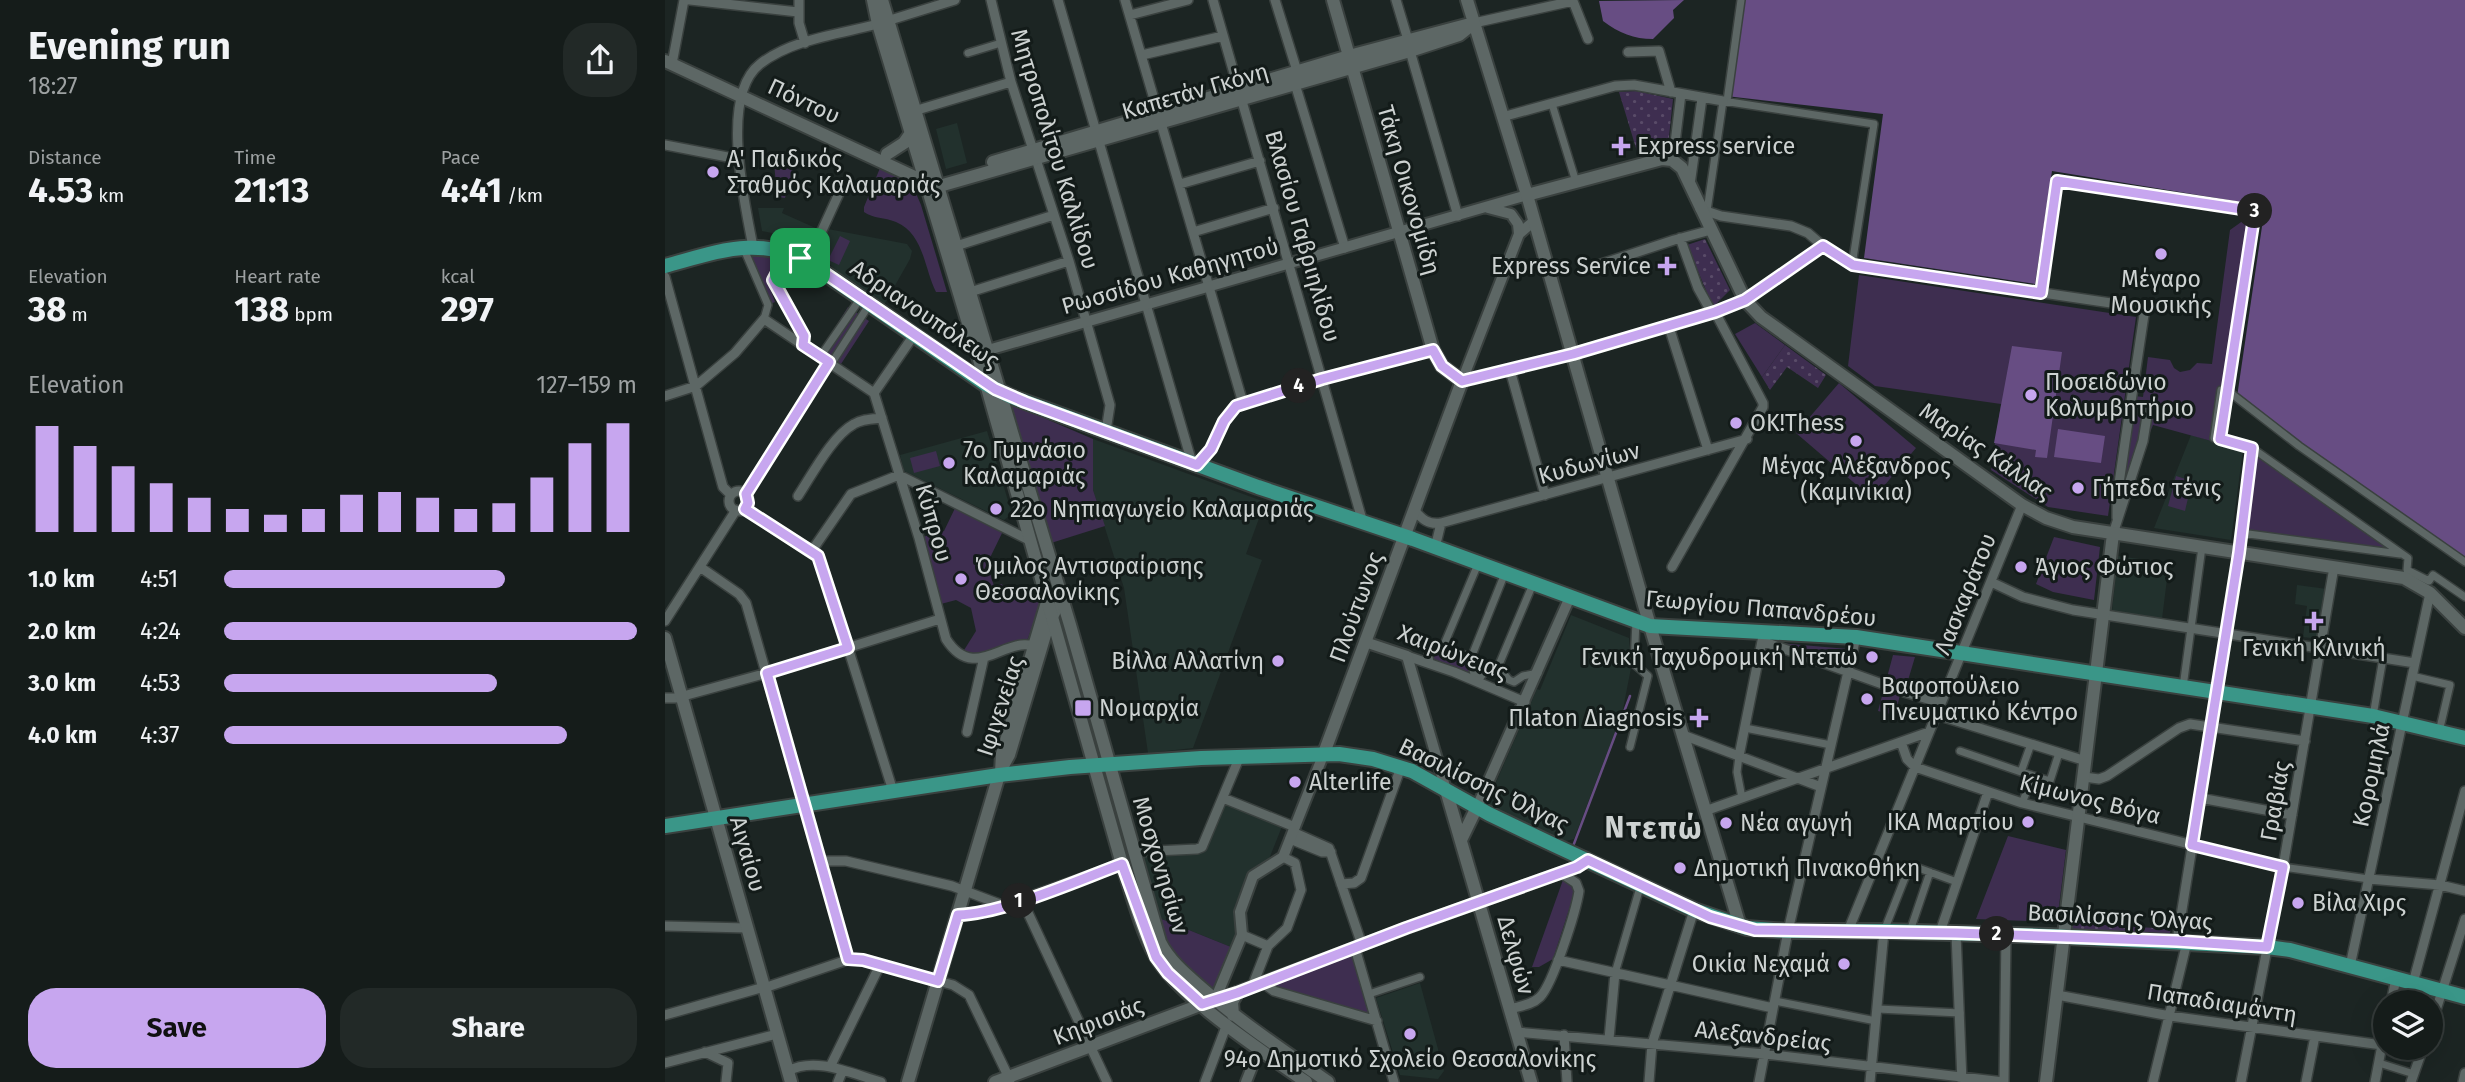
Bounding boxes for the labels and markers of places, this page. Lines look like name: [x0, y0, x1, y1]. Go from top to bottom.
place label: Express service: [1637, 132, 1795, 160]
marker: Express service: [1611, 136, 1631, 156]
place label: Α' Παιδικός Σταθμός Καλαμαριάς: [727, 145, 940, 199]
marker: Α' Παιδικός Σταθμός Καλαμαριάς: [705, 164, 721, 180]
pin: 3: [2237, 194, 2273, 228]
pin: [770, 228, 830, 288]
marker: Μέγαρο Μουσικής: [2153, 246, 2169, 262]
place label: Express Service: [1491, 252, 1651, 280]
marker: Express Service: [1657, 256, 1677, 276]
place label: Μέγαρο Μουσικής: [2111, 265, 2212, 319]
pin: 4: [1281, 368, 1317, 404]
place label: Ποσειδώνιο Κολυμβητήριο: [2045, 368, 2194, 422]
marker: Ποσειδώνιο Κολυμβητήριο: [2023, 387, 2039, 403]
place label: OK!Thess: [1750, 409, 1844, 437]
marker: OK!Thess: [1728, 415, 1744, 431]
marker: Μέγας Αλέξανδρος (Καμινίκια): [1848, 433, 1864, 449]
place label: 7ο Γυμνάσιο Καλαμαριάς: [963, 436, 1086, 490]
place label: Μέγας Αλέξανδρος (Καμινίκια): [1761, 452, 1951, 506]
marker: 7ο Γυμνάσιο Καλαμαριάς: [941, 455, 957, 471]
place label: Γήπεδα τένις: [2092, 474, 2221, 502]
marker: Γήπεδα τένις: [2070, 480, 2086, 496]
place label: 22ο Νηπιαγωγείο Καλαμαριάς: [1010, 495, 1314, 523]
marker: 22ο Νηπιαγωγείο Καλαμαριάς: [988, 501, 1004, 517]
place label: Όμιλος Αντισφαίρισης Θεσσαλονίκης: [975, 552, 1204, 606]
place label: Άγιος Φώτιος: [2035, 553, 2174, 581]
marker: Άγιος Φώτιος: [2013, 559, 2029, 575]
marker: Όμιλος Αντισφαίρισης Θεσσαλονίκης: [953, 571, 969, 587]
marker: Γενική Κλινική: [2304, 611, 2324, 631]
place label: Γενική Κλινική: [2242, 634, 2386, 662]
place label: Γενική Ταχυδρομική Ντεπώ: [1581, 643, 1858, 671]
place label: Βίλλα Αλλατίνη: [1111, 647, 1264, 675]
marker: Γενική Ταχυδρομική Ντεπώ: [1864, 649, 1880, 665]
marker: Βίλλα Αλλατίνη: [1270, 653, 1286, 669]
place label: Βαφοπούλειο Πνευματικό Κέντρο: [1881, 672, 2078, 726]
marker: Βαφοπούλειο Πνευματικό Κέντρο: [1859, 691, 1875, 707]
place label: Νομαρχία: [1099, 694, 1199, 722]
marker: Νομαρχία: [1073, 698, 1093, 718]
place label: Πlaton Δiagnosis: [1508, 704, 1683, 732]
marker: Πlaton Δiagnosis: [1689, 708, 1709, 728]
place label: Alterlife: [1309, 768, 1392, 796]
marker: Alterlife: [1287, 774, 1303, 790]
place label: ΙΚΑ Μαρτίου: [1887, 808, 2014, 836]
place label: Νέα αγωγή: [1740, 809, 1853, 837]
marker: ΙΚΑ Μαρτίου: [2020, 814, 2036, 830]
marker: Νέα αγωγή: [1718, 815, 1734, 831]
place label: Δημοτική Πινακοθήκη: [1694, 854, 1920, 882]
marker: Δημοτική Πινακοθήκη: [1672, 860, 1688, 876]
pin: 1: [1001, 884, 1037, 918]
place label: Βίλα Χιρς: [2312, 889, 2406, 917]
marker: Βίλα Χιρς: [2290, 895, 2306, 911]
pin: 2: [1979, 916, 2015, 951]
place label: Οικία Νεχαμά: [1692, 950, 1830, 978]
marker: Οικία Νεχαμά: [1836, 956, 1852, 972]
marker: 94ο Δημοτικό Σχολείο Θεσσαλονίκης: [1402, 1026, 1418, 1042]
place label: 94ο Δημοτικό Σχολείο Θεσσαλονίκης: [1224, 1045, 1597, 1073]

